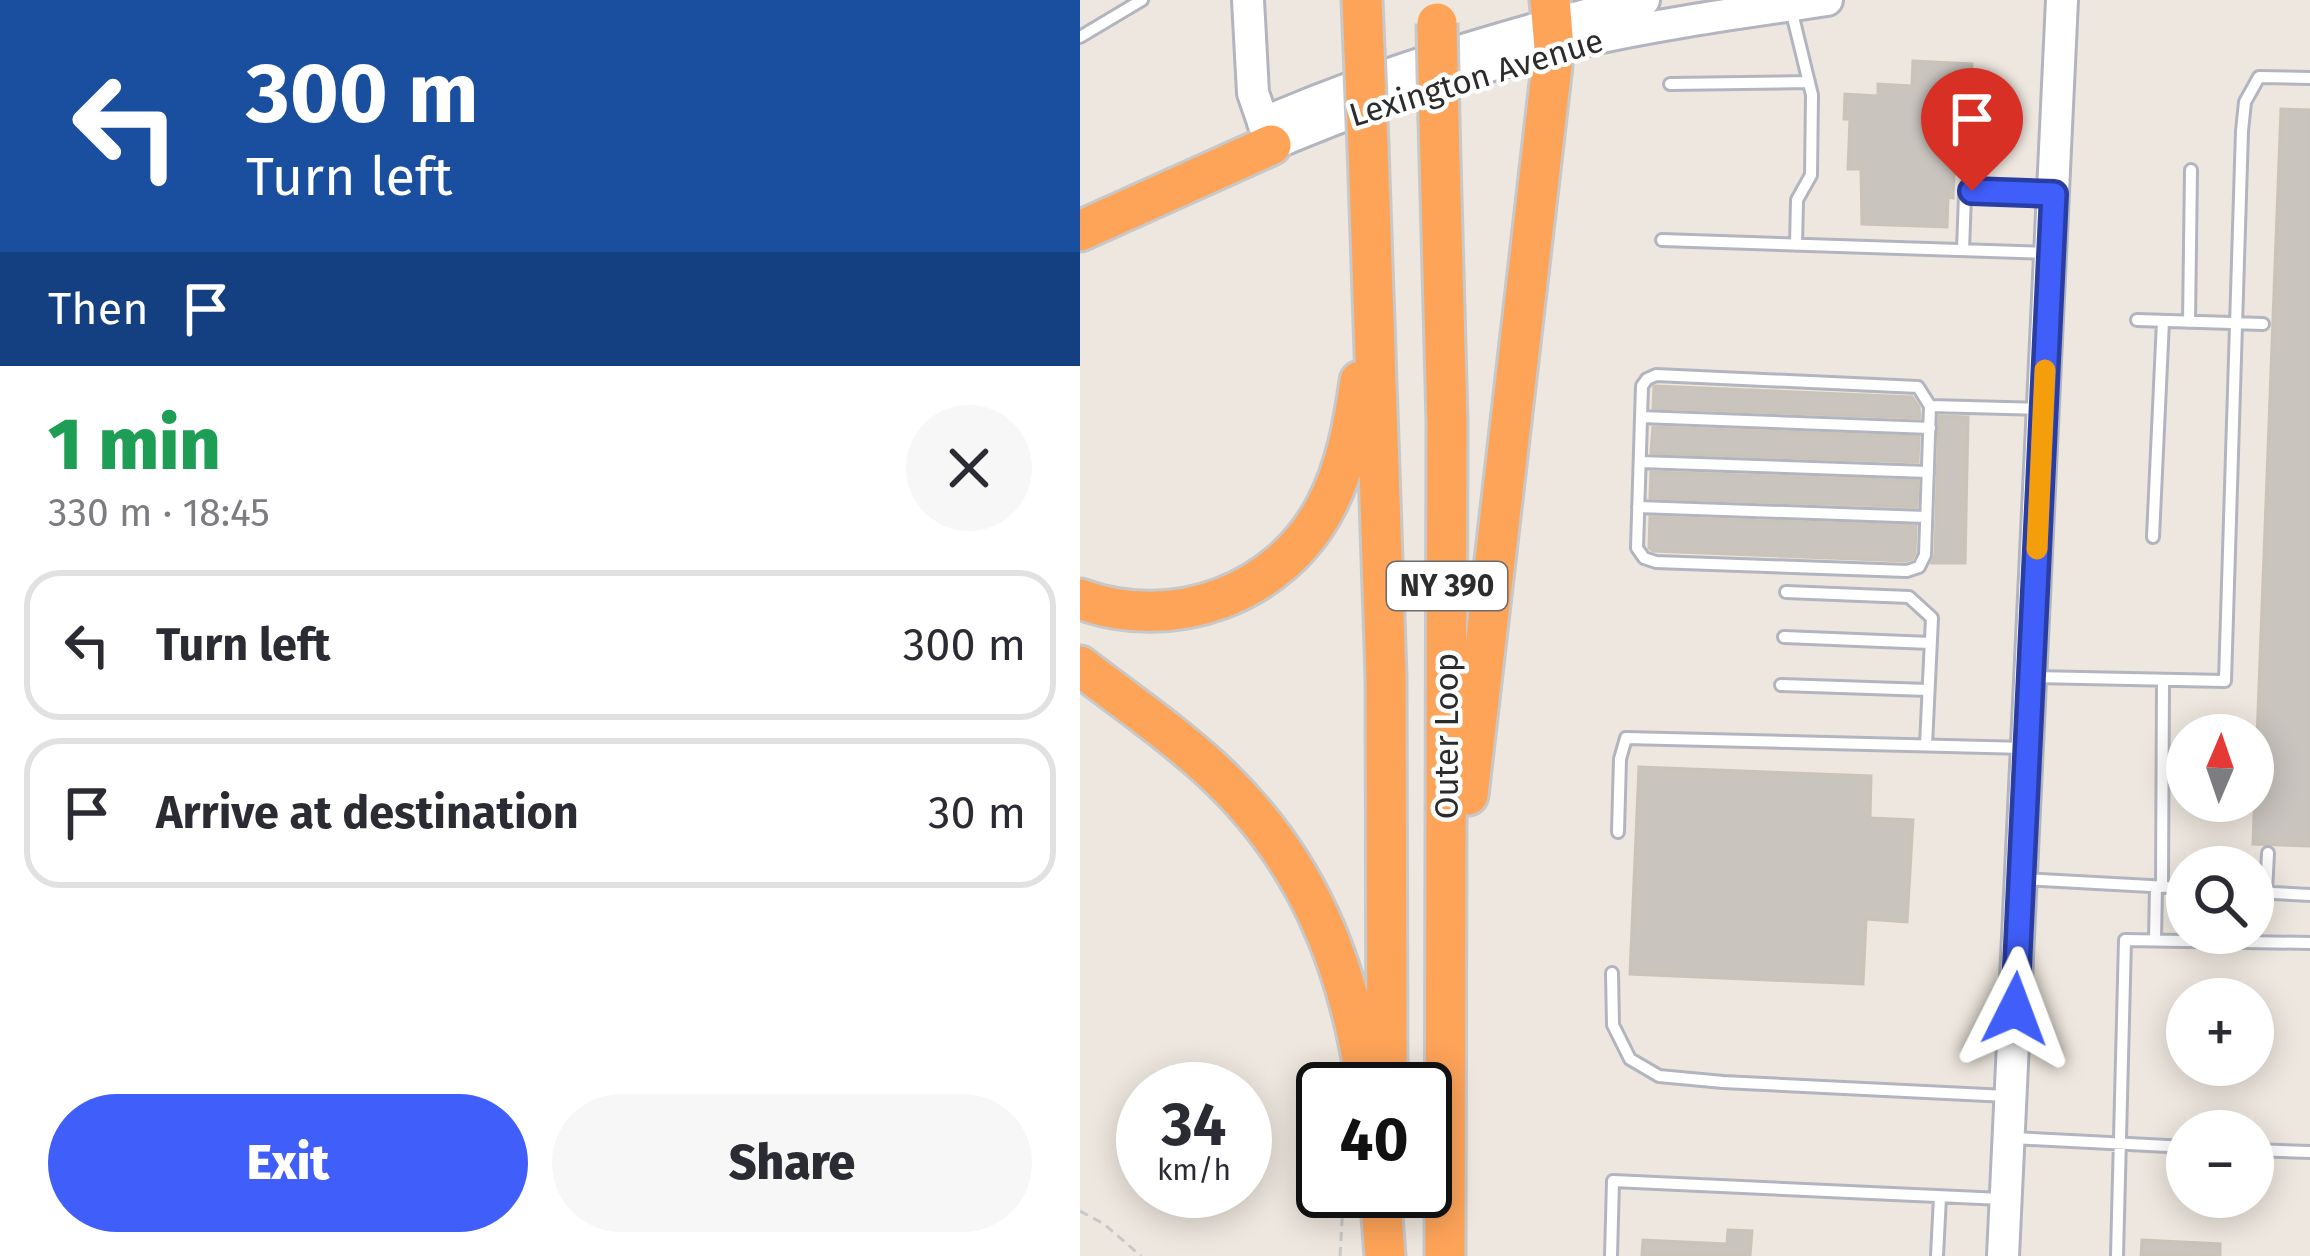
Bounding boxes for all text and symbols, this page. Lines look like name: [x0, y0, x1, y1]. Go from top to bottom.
street label: Lexington Avenue: [1344, 20, 1608, 136]
text: 300 m: [246, 43, 479, 144]
icon: left: [48, 48, 204, 204]
pin: [1921, 68, 2023, 191]
icon: arrive: [1939, 86, 2005, 152]
text: Turn left: [246, 145, 453, 209]
icon: arrive: [173, 276, 239, 342]
text: Then: [48, 282, 149, 336]
text: 1 min: [48, 402, 221, 488]
button: close: [906, 405, 1032, 531]
text: 330 m · 18:45: [48, 490, 270, 536]
road number: NY 390: [1387, 562, 1507, 610]
icon: left: [54, 612, 120, 678]
text: Turn left: [156, 618, 330, 672]
text: 300 m: [903, 618, 1026, 672]
street label: Outer Loop: [1427, 653, 1467, 819]
north arrow: [2166, 714, 2274, 822]
map controls: [2166, 714, 2274, 1218]
icon: arrive: [54, 780, 120, 846]
text: Arrive at destination: [156, 786, 579, 840]
text: 30 m: [928, 786, 1026, 840]
button: search: [2166, 846, 2274, 954]
position arrow: [1952, 946, 2078, 1072]
button: +: [2166, 978, 2274, 1086]
speed limit sign: 40: [1296, 1062, 1452, 1218]
text: 34: [1162, 1089, 1226, 1161]
button: Exit: [48, 1094, 528, 1232]
button: Share: [552, 1094, 1032, 1232]
button: −: [2166, 1110, 2274, 1218]
text: km/h: [1157, 1152, 1231, 1188]

